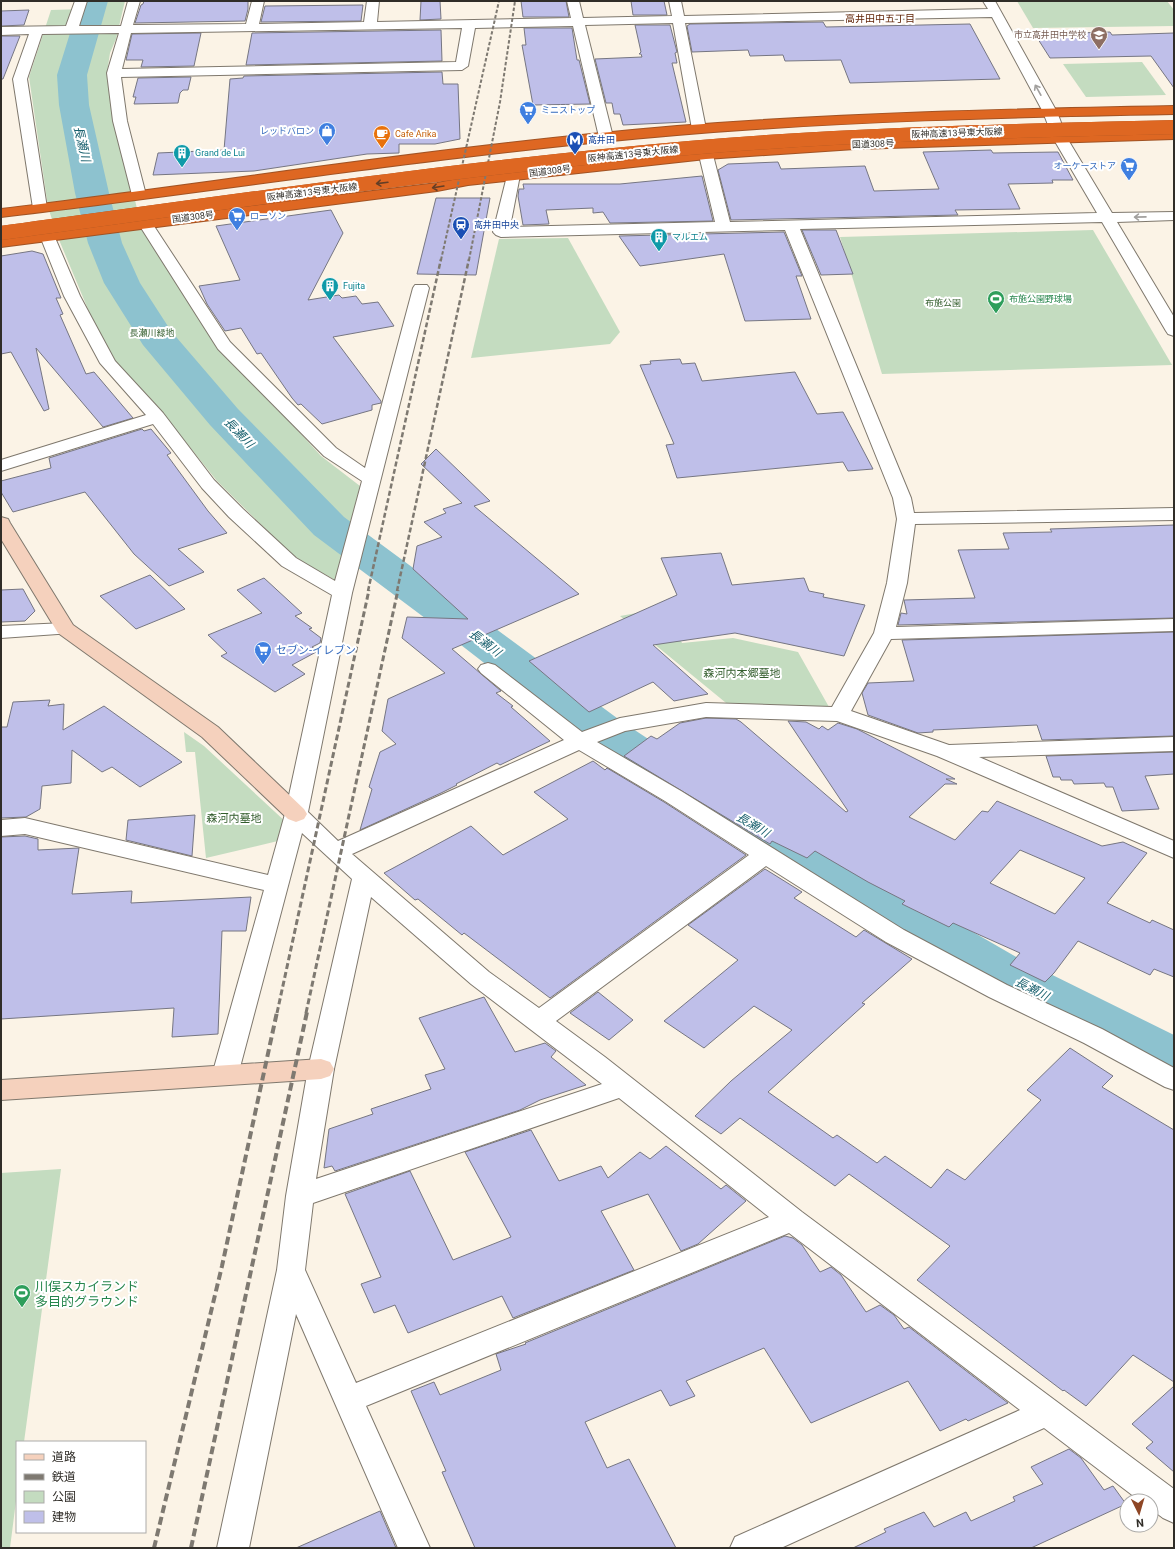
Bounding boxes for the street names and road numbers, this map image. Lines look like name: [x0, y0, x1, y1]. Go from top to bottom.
street label: 阪神高速13号東大阪線: [911, 126, 1004, 140]
street label: 国道308号: [852, 138, 894, 150]
street label: 阪神高速13号東大阪線: [587, 144, 680, 164]
street label: 国道308号: [528, 163, 572, 179]
street label: 阪神高速13号東大阪線: [266, 181, 359, 203]
street label: 国道308号: [171, 209, 215, 225]

